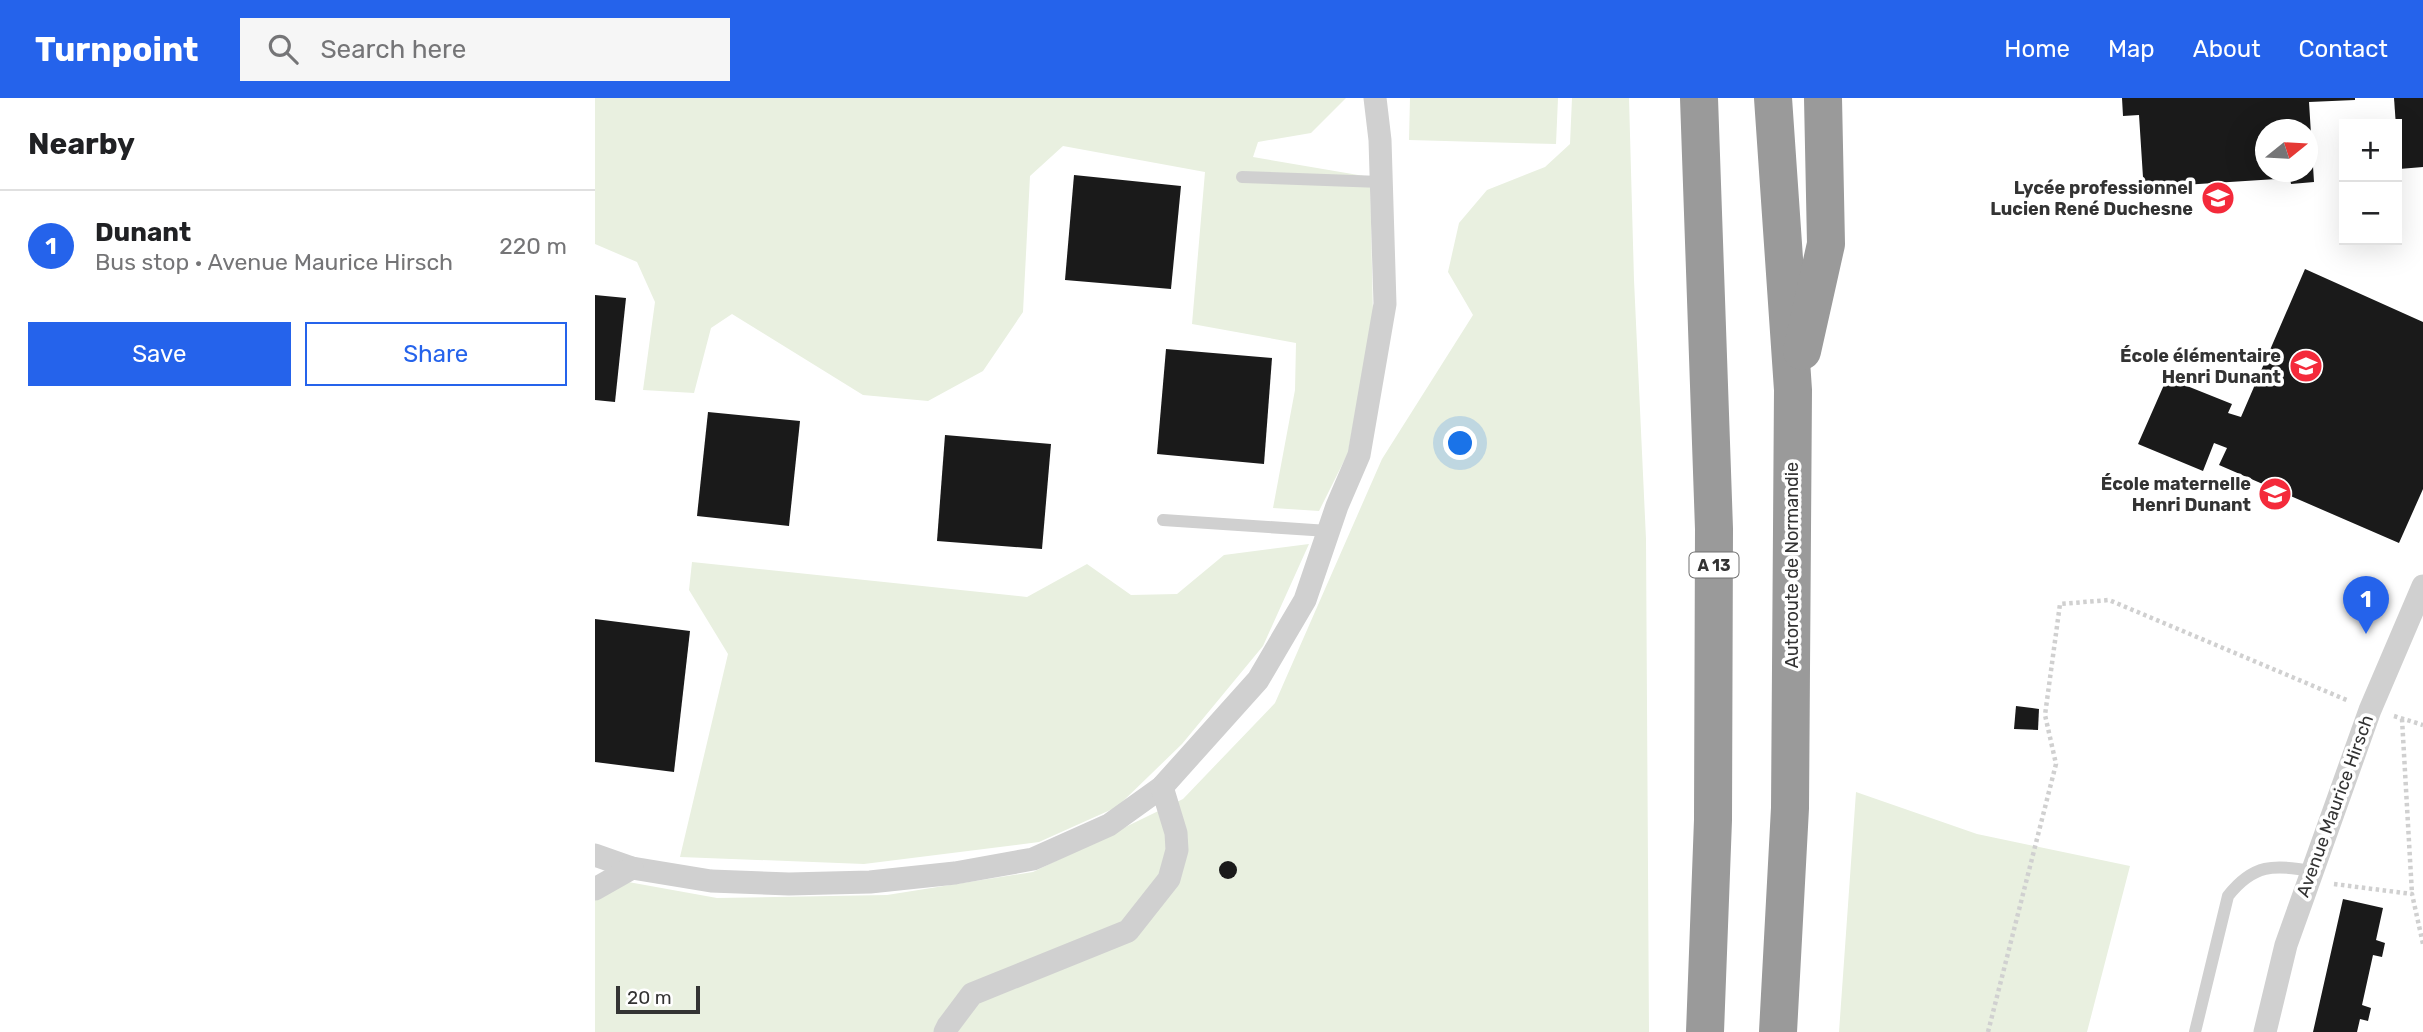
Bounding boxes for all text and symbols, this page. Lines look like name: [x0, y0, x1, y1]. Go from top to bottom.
search box: [240, 18, 730, 81]
text: Turnpoint: [35, 30, 198, 69]
icon: search: [264, 30, 302, 68]
text: Search here: [320, 34, 466, 65]
text: Home: [2004, 35, 2070, 63]
text: Map: [2108, 35, 2155, 63]
text: About: [2193, 35, 2261, 63]
text: Contact: [2299, 35, 2388, 63]
north arrow: [2255, 119, 2318, 182]
map controls: [2339, 119, 2402, 245]
button: +: [2339, 119, 2402, 182]
text: Nearby: [28, 126, 135, 162]
place label: Lycée professionnel Lucien René Duchesne: [1990, 177, 2193, 220]
school or university icon: Lycée professionnel Lucien René Duchesne: [2199, 179, 2237, 217]
button: −: [2339, 182, 2402, 245]
text: Dunant: [95, 217, 191, 248]
text: 1: [45, 232, 57, 260]
text: 220 m: [499, 232, 567, 260]
text: Bus stop · Avenue Maurice Hirsch: [95, 248, 453, 276]
button: Save: [28, 322, 291, 386]
button: Share: [305, 322, 567, 386]
place label: École élémentaire Henri Dunant: [2120, 345, 2281, 388]
school or university icon: École élémentaire Henri Dunant: [2287, 347, 2325, 385]
your location: [1443, 426, 1477, 460]
street label: Autoroute de Normandie: [1781, 462, 1803, 668]
place label: École maternelle Henri Dunant: [2101, 473, 2251, 516]
school or university icon: École maternelle Henri Dunant: [2256, 475, 2294, 513]
road number: A 13: [1689, 552, 1739, 578]
pin: 1: [2343, 576, 2389, 634]
street label: Avenue Maurice Hirsch: [2292, 712, 2378, 900]
scale bar: [616, 983, 700, 1015]
text: 20 m: [627, 986, 672, 1009]

